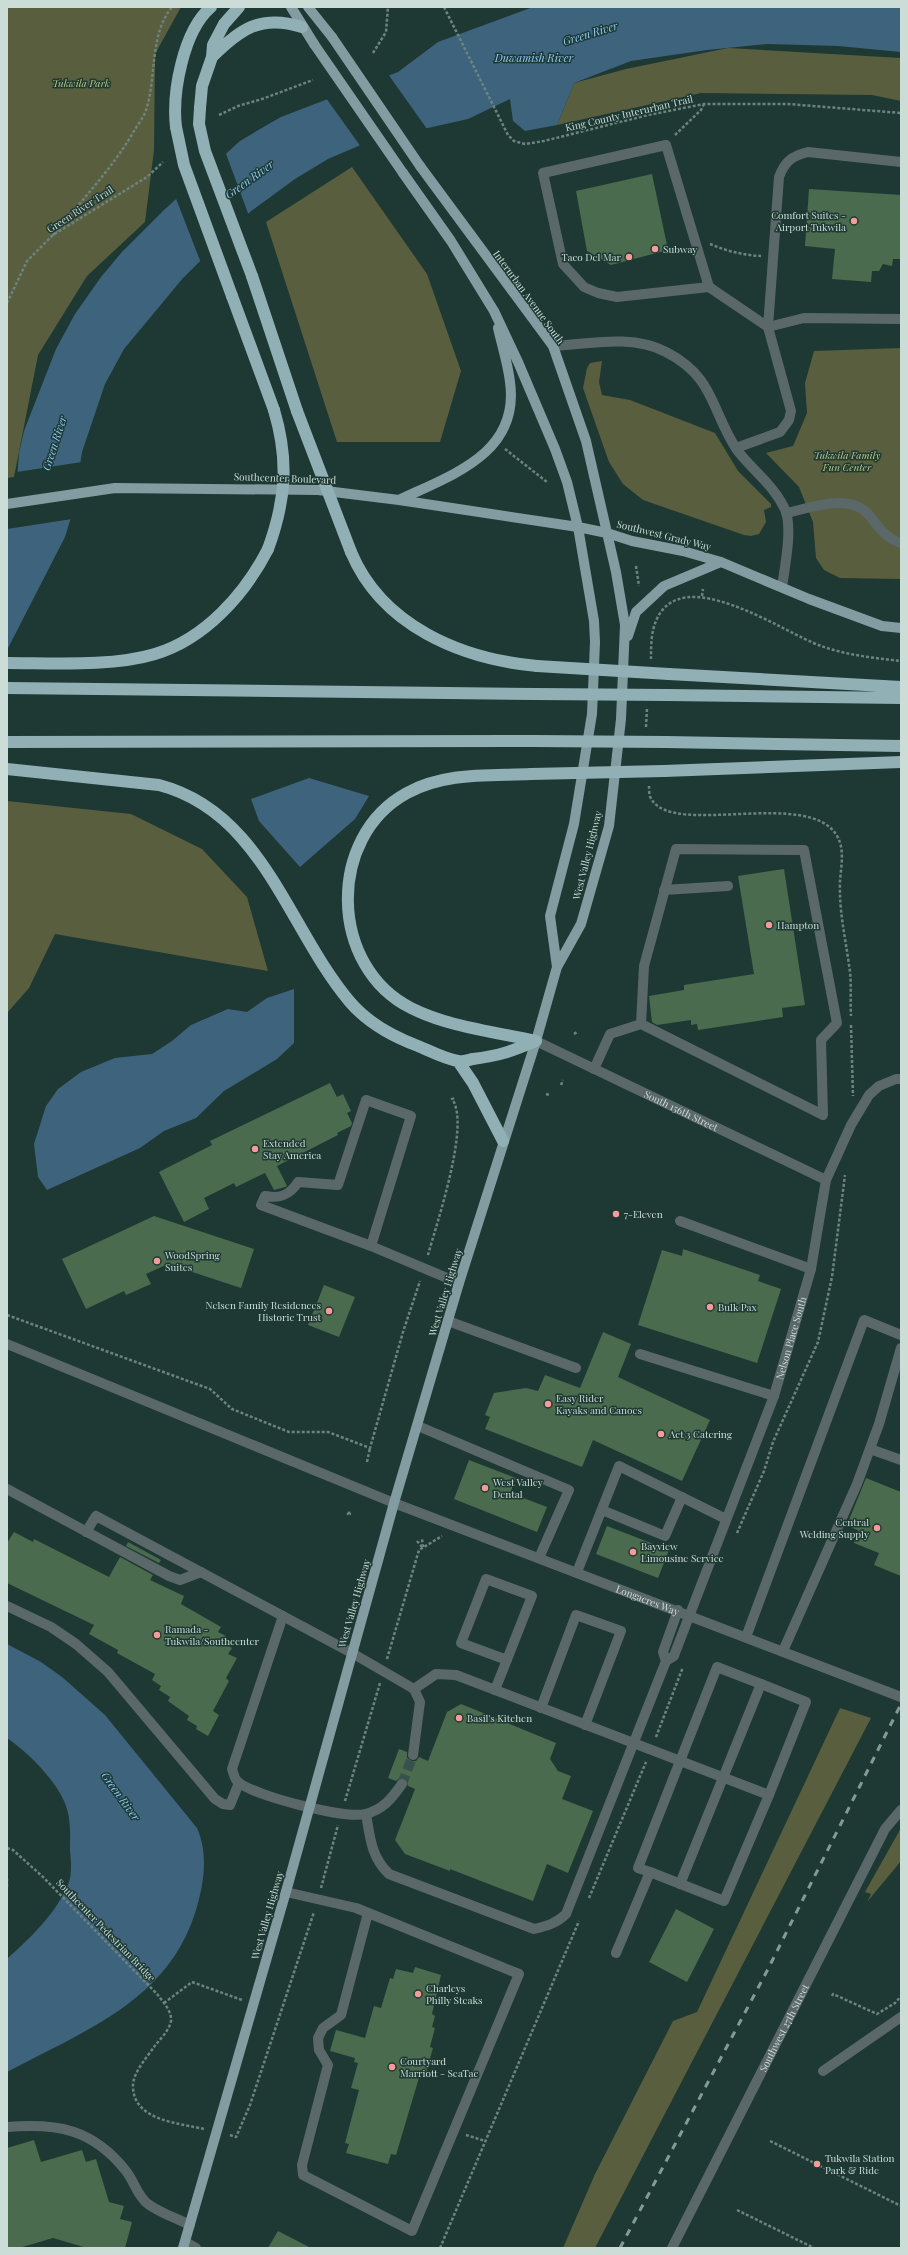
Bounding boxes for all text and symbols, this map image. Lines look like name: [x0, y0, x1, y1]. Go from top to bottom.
water label: Green River: [561, 17, 620, 48]
water label: Duwamish River: [494, 50, 574, 65]
park label: Tukwila Park: [52, 76, 110, 90]
street label: King County Interurban Trail: [564, 91, 694, 135]
water label: Green River: [222, 156, 277, 202]
street label: Green River Trail: [44, 182, 116, 236]
place label: Comfort Suites - Airport Tukwila: [771, 208, 846, 234]
marker: Comfort Suites - Airport Tukwila: [849, 216, 859, 226]
place label: Subway: [663, 242, 697, 256]
marker: Subway: [650, 244, 660, 254]
street label: Interurban Avenue South: [490, 247, 568, 347]
place label: Taco Del Mar: [561, 250, 622, 264]
marker: Taco Del Mar: [624, 252, 634, 262]
water label: Green River: [38, 413, 70, 472]
park label: Tukwila Family Fun Center: [814, 448, 880, 474]
street label: Southcenter Boulevard: [234, 469, 337, 487]
street label: Southwest Grady Way: [615, 517, 713, 553]
street label: West Valley Highway: [569, 809, 605, 902]
place label: Hampton: [777, 918, 819, 932]
marker: Hampton: [764, 920, 774, 930]
street label: South 156th Street: [642, 1087, 721, 1134]
place label: Extended Stay America: [263, 1136, 321, 1162]
marker: Extended Stay America: [250, 1144, 260, 1154]
place label: 7-Eleven: [624, 1207, 663, 1221]
marker: 7-Eleven: [611, 1209, 621, 1219]
street label: West Valley Highway: [425, 1246, 465, 1339]
place label: WoodSpring Suites: [164, 1248, 221, 1274]
marker: WoodSpring Suites: [152, 1256, 162, 1266]
street label: Nelson Place South: [772, 1295, 810, 1381]
place label: Nelsen Family Residences Historic Trust: [206, 1298, 321, 1324]
place label: Bulk Pax: [718, 1300, 758, 1314]
marker: Bulk Pax: [705, 1302, 715, 1312]
marker: Nelsen Family Residences Historic Trust: [324, 1306, 334, 1316]
place label: Easy Rider Kayaks and Canoes: [556, 1391, 642, 1417]
marker: Easy Rider Kayaks and Canoes: [543, 1399, 553, 1409]
place label: Act 3 Catering: [668, 1427, 733, 1441]
marker: Act 3 Catering: [656, 1429, 666, 1439]
place label: West Valley Dental: [492, 1475, 543, 1501]
marker: West Valley Dental: [480, 1483, 490, 1493]
place label: Central Welding Supply: [799, 1515, 869, 1541]
marker: Central Welding Supply: [872, 1523, 882, 1533]
place label: Bayview Limousine Service: [641, 1539, 724, 1565]
marker: Bayview Limousine Service: [628, 1547, 638, 1557]
street label: West Valley Highway: [334, 1557, 373, 1650]
street label: Longacres Way: [614, 1582, 681, 1619]
place label: Ramada - Tukwila/Southcenter: [165, 1622, 260, 1648]
marker: Ramada - Tukwila/Southcenter: [152, 1630, 162, 1640]
place label: Basil's Kitchen: [467, 1711, 532, 1725]
marker: Basil's Kitchen: [454, 1713, 464, 1723]
water label: Green River: [98, 1769, 144, 1824]
street label: West Valley Highway: [247, 1869, 286, 1962]
street label: Southcenter Pedestrian Bridge: [53, 1876, 159, 1984]
place label: Charleys Philly Steaks: [426, 1981, 483, 2007]
street label: Southwest 27th Street: [756, 1981, 812, 2074]
marker: Charleys Philly Steaks: [413, 1989, 423, 1999]
place label: Courtyard Marriott - SeaTac: [400, 2054, 479, 2080]
marker: Courtyard Marriott - SeaTac: [387, 2062, 397, 2072]
place label: Tukwila Station Park & Ride: [825, 2151, 895, 2177]
marker: Tukwila Station Park & Ride: [812, 2159, 822, 2169]

